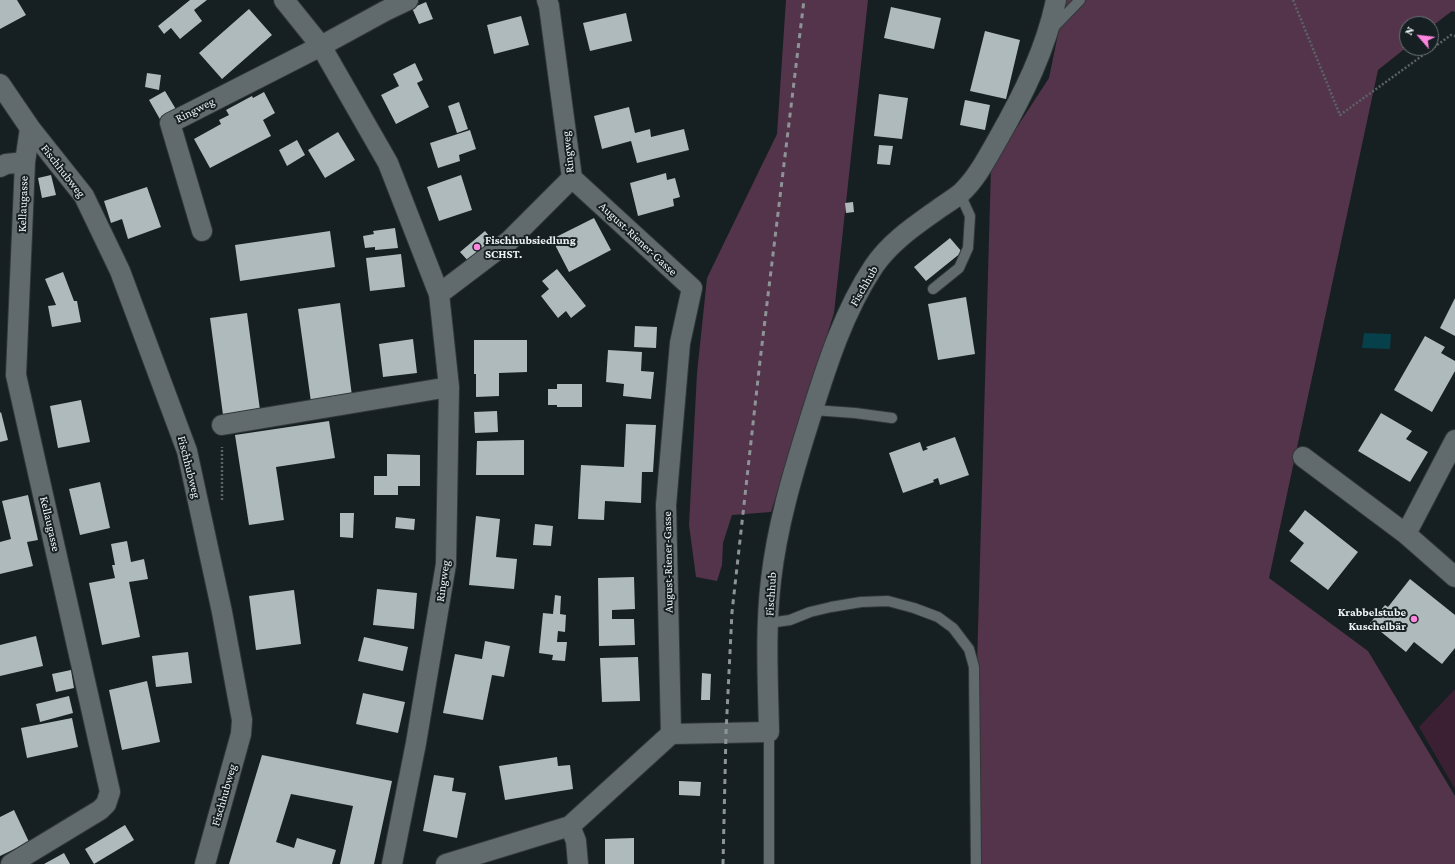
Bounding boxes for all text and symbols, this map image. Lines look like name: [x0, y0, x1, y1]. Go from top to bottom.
north arrow: [1399, 16, 1439, 56]
text: N: [1402, 25, 1416, 37]
street label: Ringweg: [173, 94, 217, 126]
street label: Ringweg: [559, 130, 577, 174]
street label: Fischhubweg: [38, 141, 88, 201]
street label: Kellaugasse: [15, 176, 31, 232]
street label: August-Riener-Gasse: [596, 199, 680, 279]
place label: Fischhubsiedlung SCHST.: [485, 233, 576, 261]
marker: Fischhubsiedlung SCHST.: [472, 242, 482, 252]
street label: Fischhub: [847, 263, 881, 309]
street label: Fischhubweg: [174, 434, 204, 500]
street label: Kellaugasse: [37, 495, 63, 553]
street label: August-Riener-Gasse: [660, 511, 676, 613]
street label: Ringweg: [433, 559, 453, 603]
street label: Fischhub: [762, 572, 780, 616]
place label: Krabbelstube Kuschelbär: [1338, 605, 1406, 633]
marker: Krabbelstube Kuschelbär: [1409, 614, 1419, 624]
street label: Fischhubweg: [208, 762, 240, 828]

